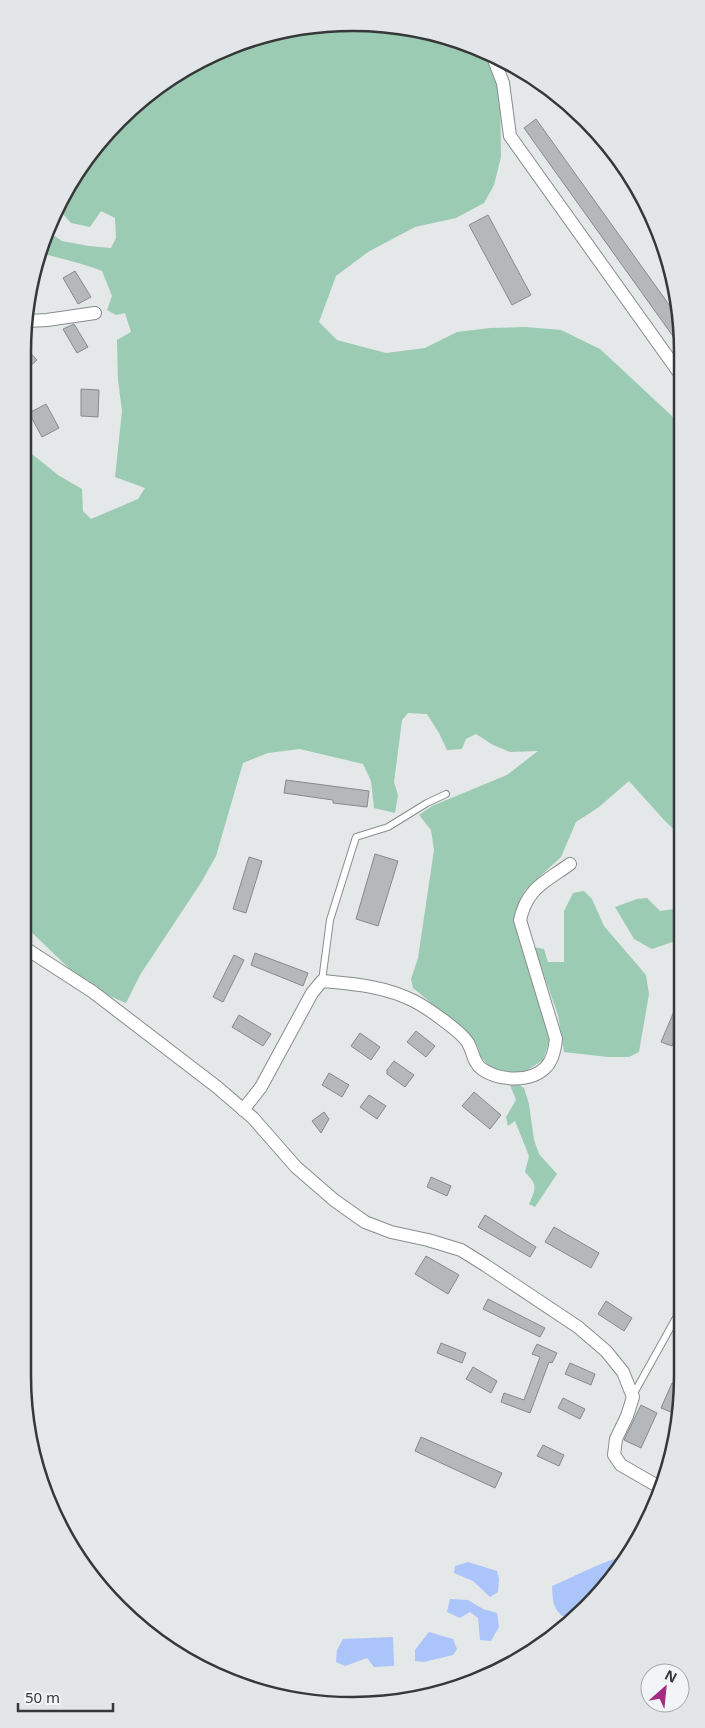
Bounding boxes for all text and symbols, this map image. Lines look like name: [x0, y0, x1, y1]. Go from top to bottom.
north arrow: [640, 1663, 690, 1713]
text: N: [662, 1665, 681, 1687]
scale bar: [18, 1680, 112, 1712]
text: 50 m: [25, 1687, 60, 1707]

